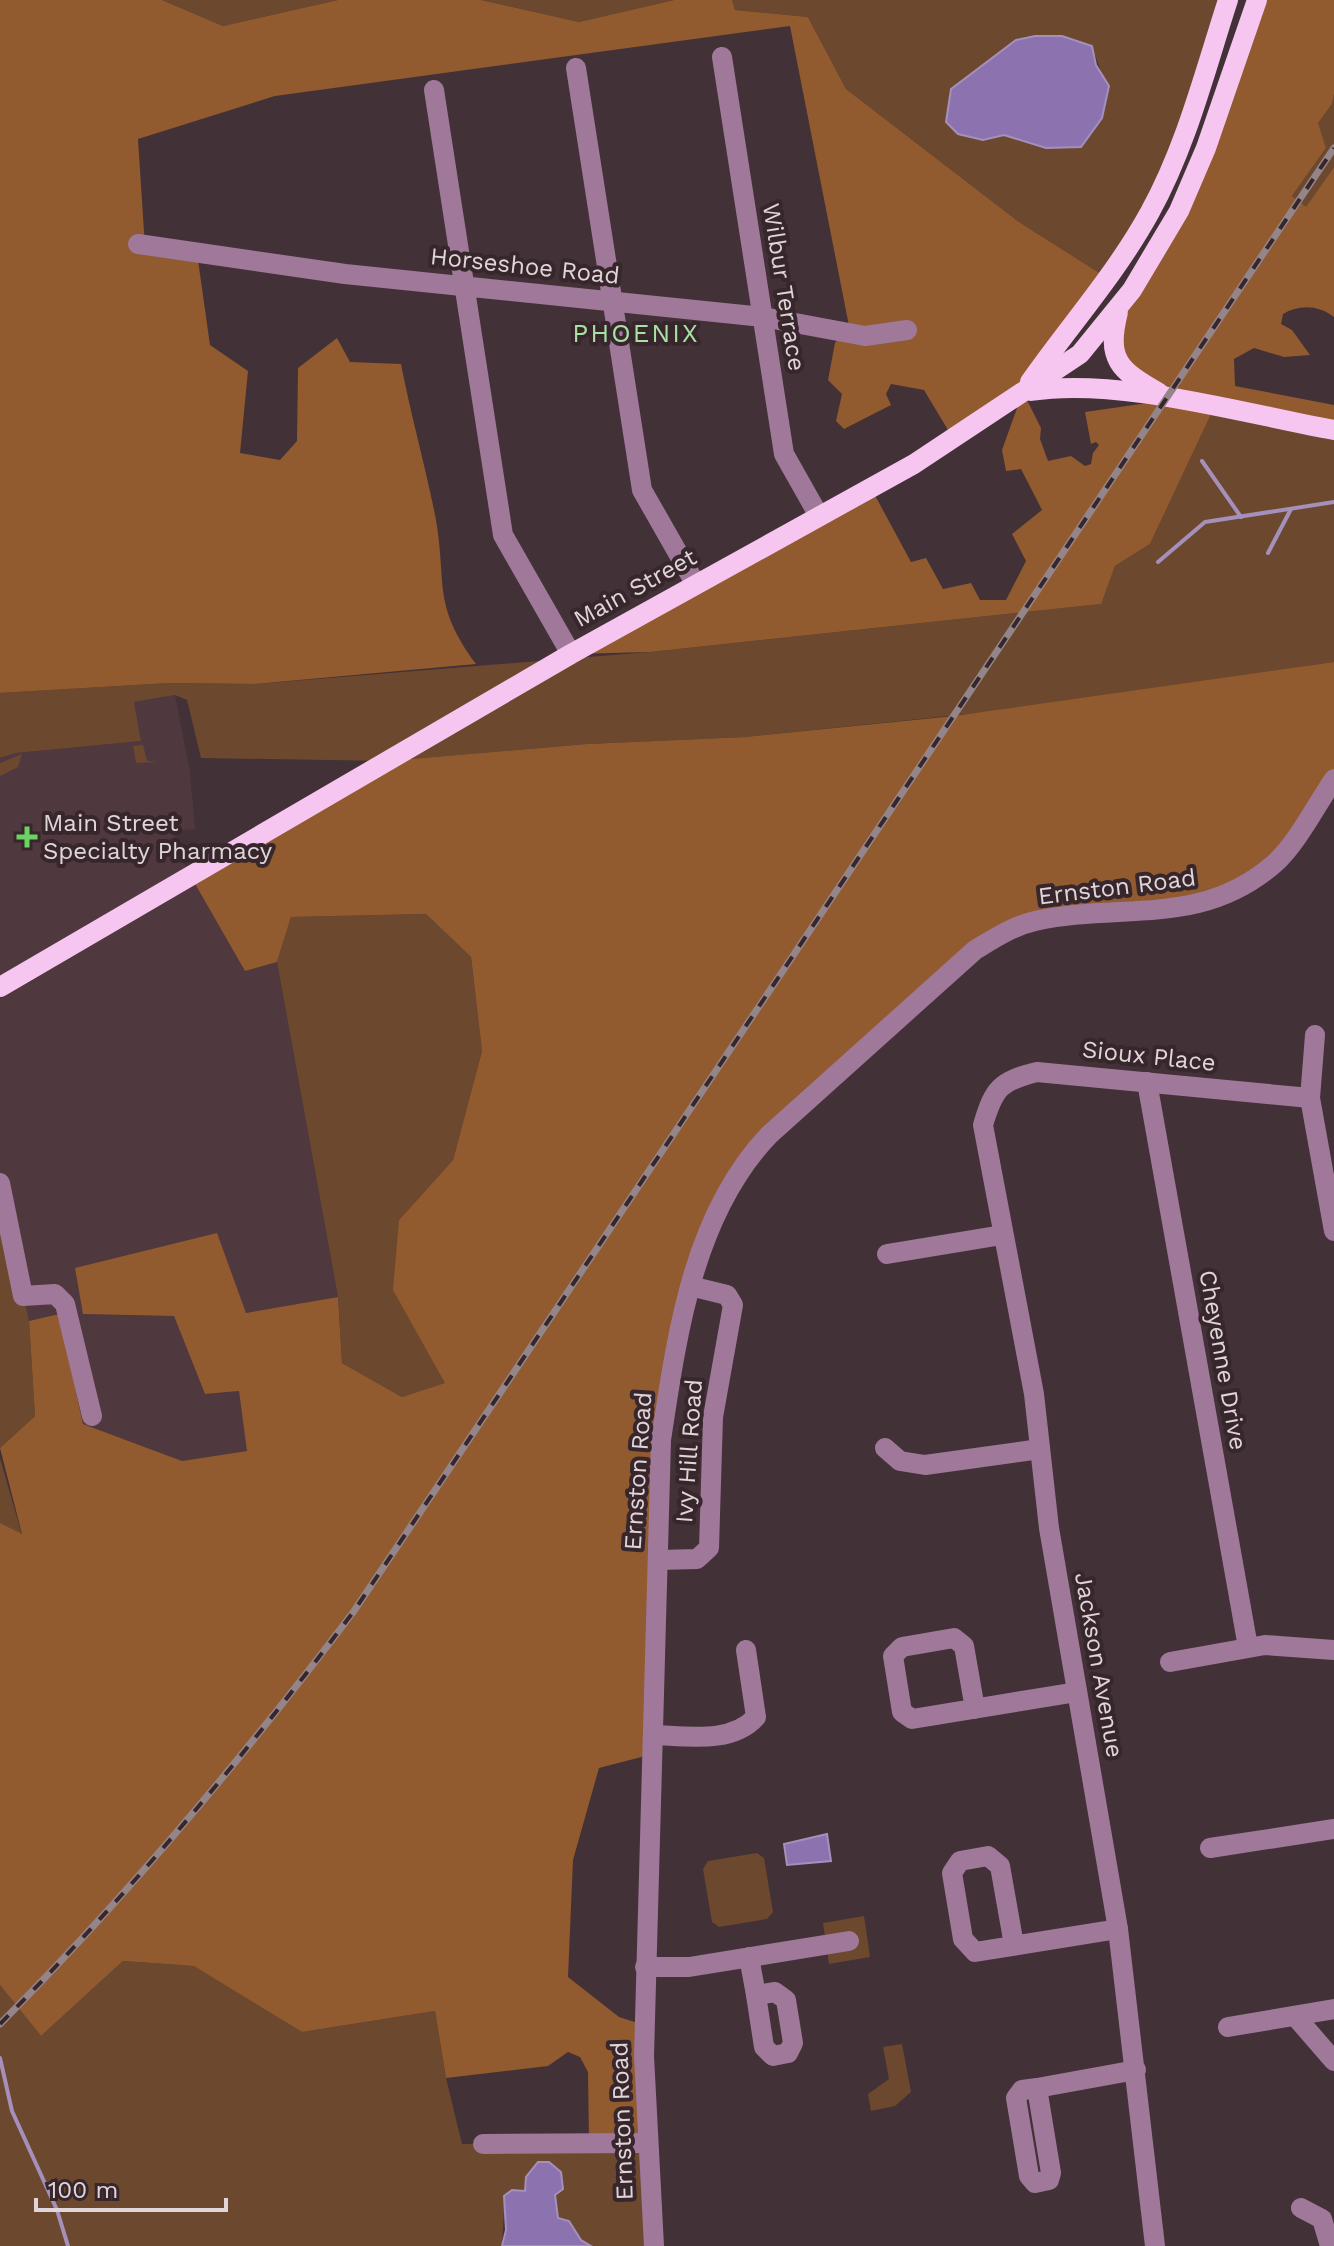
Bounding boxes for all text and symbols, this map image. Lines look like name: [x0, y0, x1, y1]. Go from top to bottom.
street label: Wilbur Terrace: [757, 201, 811, 373]
street label: Horseshoe Road: [429, 242, 621, 290]
district label: PHOENIX: [572, 318, 700, 348]
street label: Main Street: [569, 543, 701, 633]
place label: Main Street Specialty Pharmacy: [43, 809, 273, 865]
marker: Main Street Specialty Pharmacy: [18, 828, 36, 846]
street label: Ernston Road: [1037, 863, 1197, 911]
street label: Sioux Place: [1081, 1035, 1217, 1077]
street label: Cheyenne Drive: [1193, 1268, 1253, 1452]
street label: Ivy Hill Road: [670, 1378, 708, 1524]
street label: Ernston Road: [618, 1391, 658, 1551]
street label: Jackson Avenue: [1069, 1570, 1129, 1760]
street label: Ernston Road: [605, 2041, 639, 2201]
scale bar: [36, 2162, 226, 2212]
text: 100 m: [48, 2176, 118, 2204]

